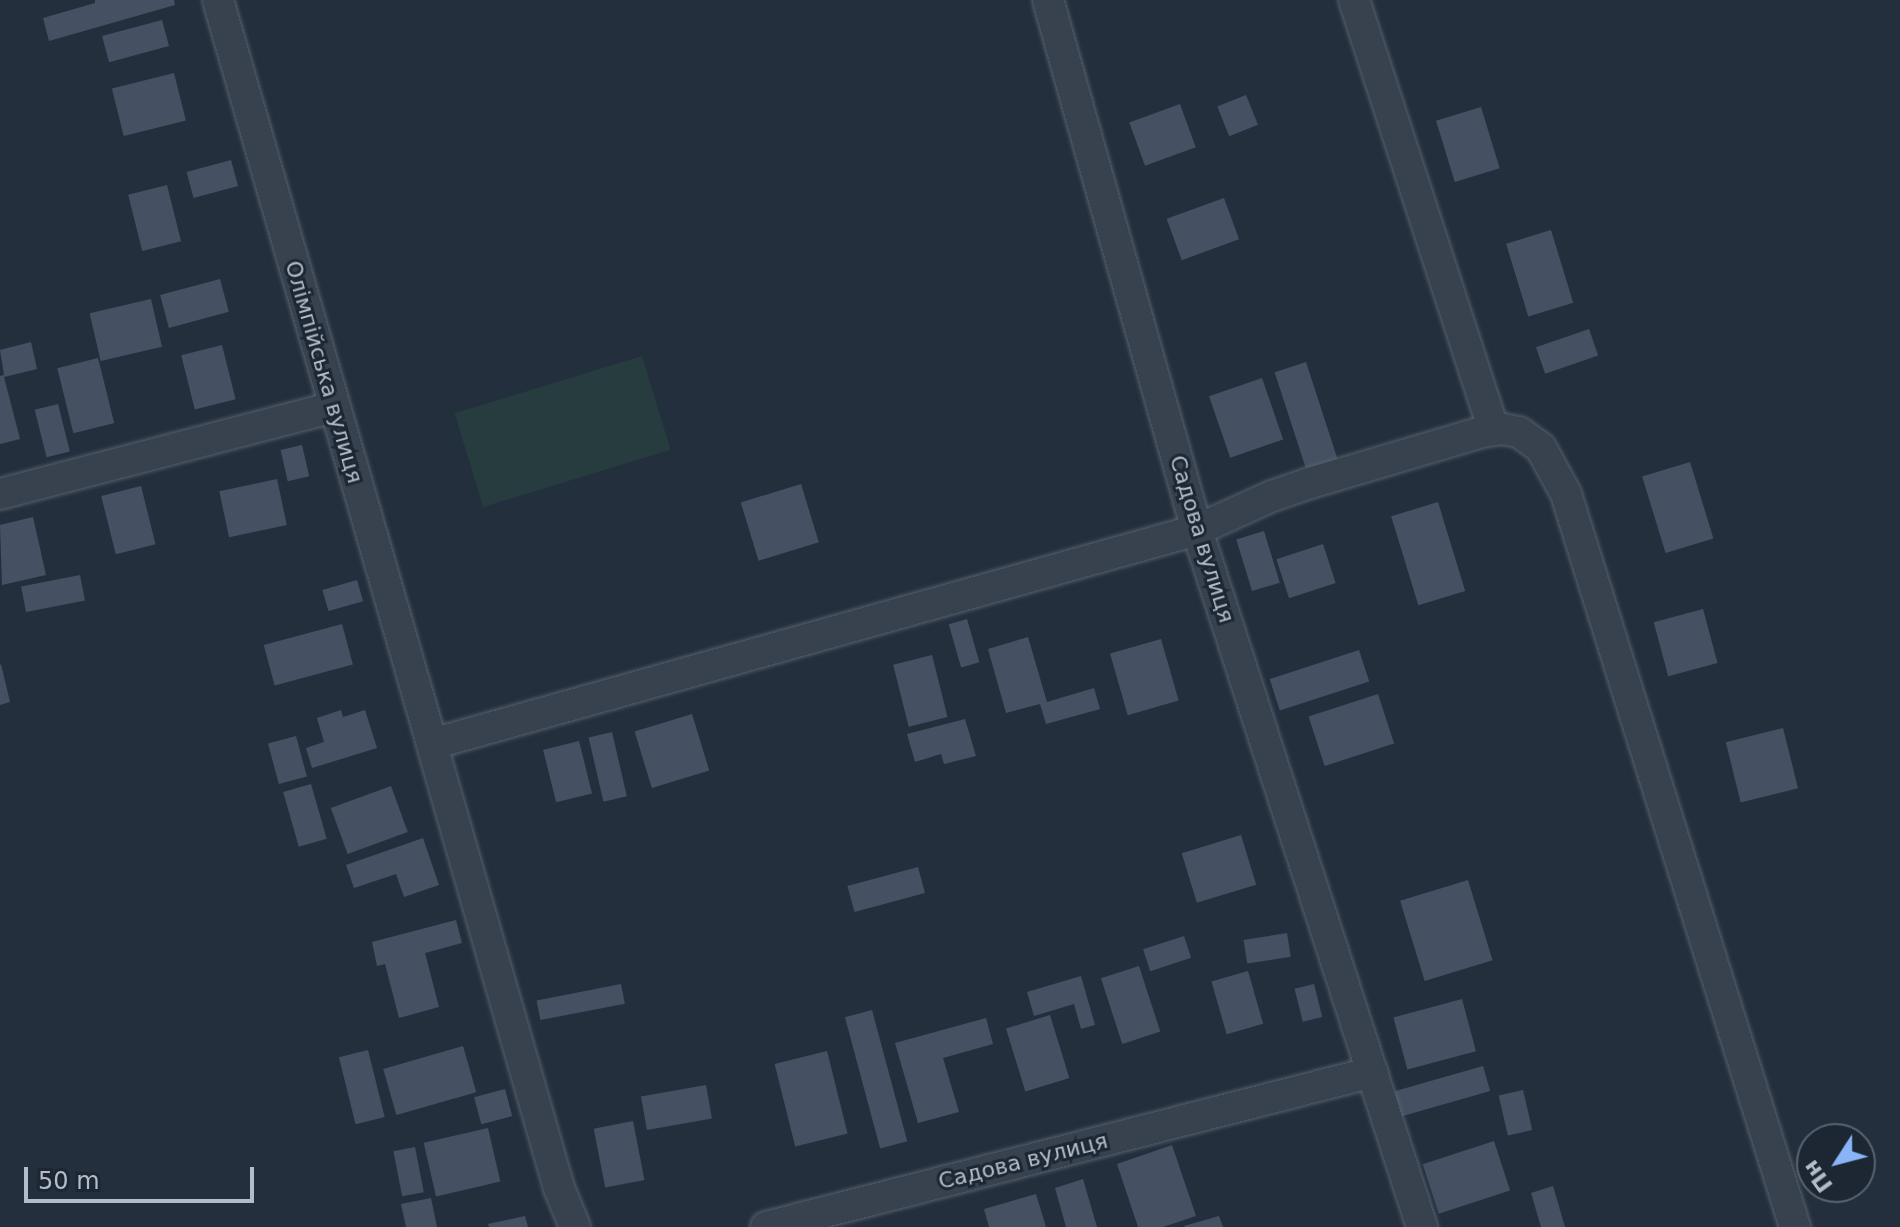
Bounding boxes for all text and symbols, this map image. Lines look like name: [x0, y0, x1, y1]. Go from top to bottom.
street label: Олімпійська вулиця: [280, 258, 368, 486]
street label: Садова вулиця: [1164, 452, 1240, 626]
north arrow: [1796, 1123, 1876, 1203]
street label: Садова вулиця: [936, 1127, 1110, 1195]
scale bar: [28, 1151, 258, 1201]
text: Пн: [1798, 1155, 1838, 1197]
text: 50 m: [38, 1167, 100, 1195]

